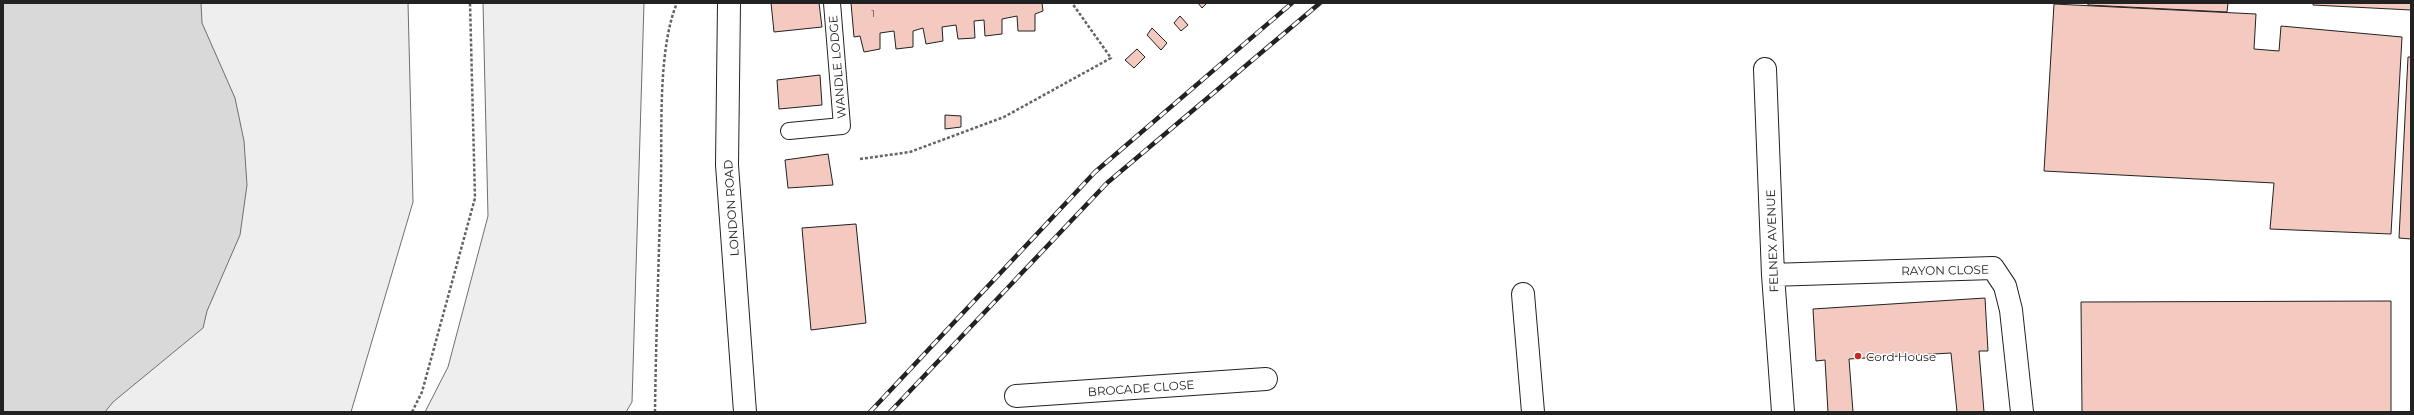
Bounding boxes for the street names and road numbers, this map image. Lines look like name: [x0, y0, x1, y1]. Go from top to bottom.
street label: WANDLE LODGE: [825, 15, 849, 119]
street label: LONDON ROAD: [720, 159, 742, 257]
street label: FELNEX AVENUE: [1763, 189, 1781, 293]
street label: RAYON CLOSE: [1901, 262, 1989, 278]
street label: BROCADE CLOSE: [1087, 377, 1195, 399]

